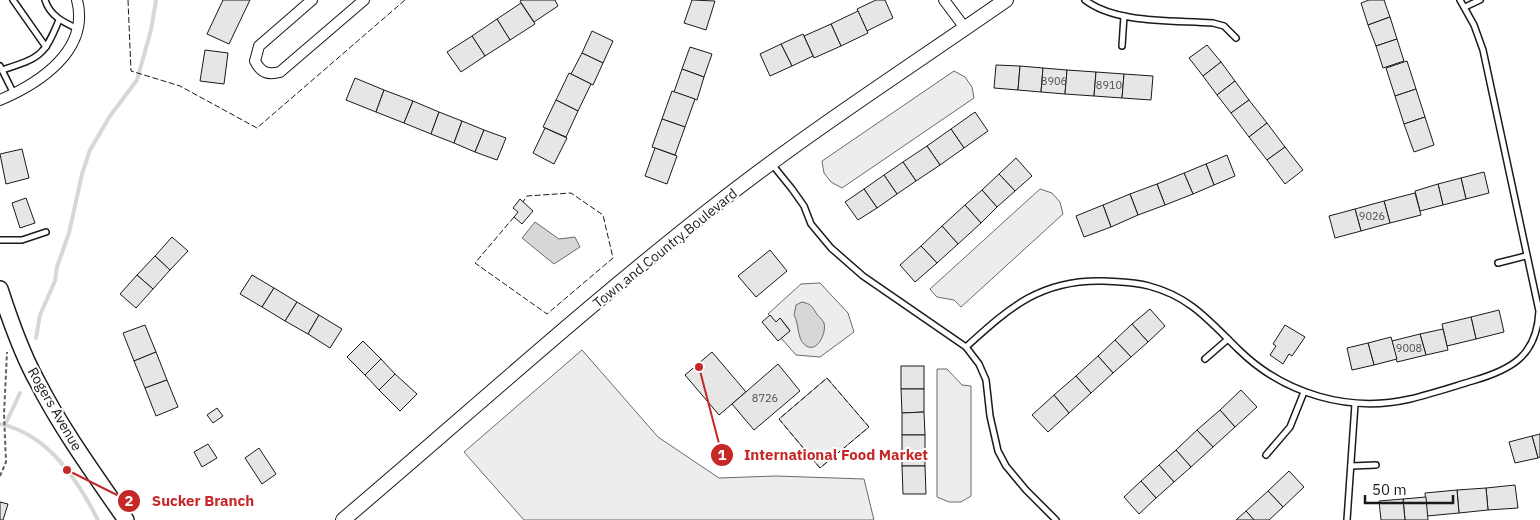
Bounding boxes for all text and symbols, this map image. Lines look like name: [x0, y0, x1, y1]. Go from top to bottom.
house number: 8906: [1041, 74, 1067, 88]
house number: 8910: [1096, 78, 1122, 92]
street label: Town and Country Boulevard: [589, 184, 741, 312]
house number: 9026: [1359, 209, 1385, 223]
house number: 9008: [1396, 341, 1422, 355]
street label: Rogers Avenue: [24, 364, 86, 454]
house number: 8726: [752, 391, 778, 405]
callout: International Food Market: [709, 440, 938, 470]
text: 1: [717, 445, 727, 464]
text: International Food Market: [744, 445, 928, 464]
scale bar: [1365, 472, 1452, 504]
text: 50 m: [1372, 480, 1407, 499]
callout: Sucker Branch: [117, 486, 264, 516]
text: 2: [124, 491, 134, 510]
text: Sucker Branch: [152, 491, 254, 510]

